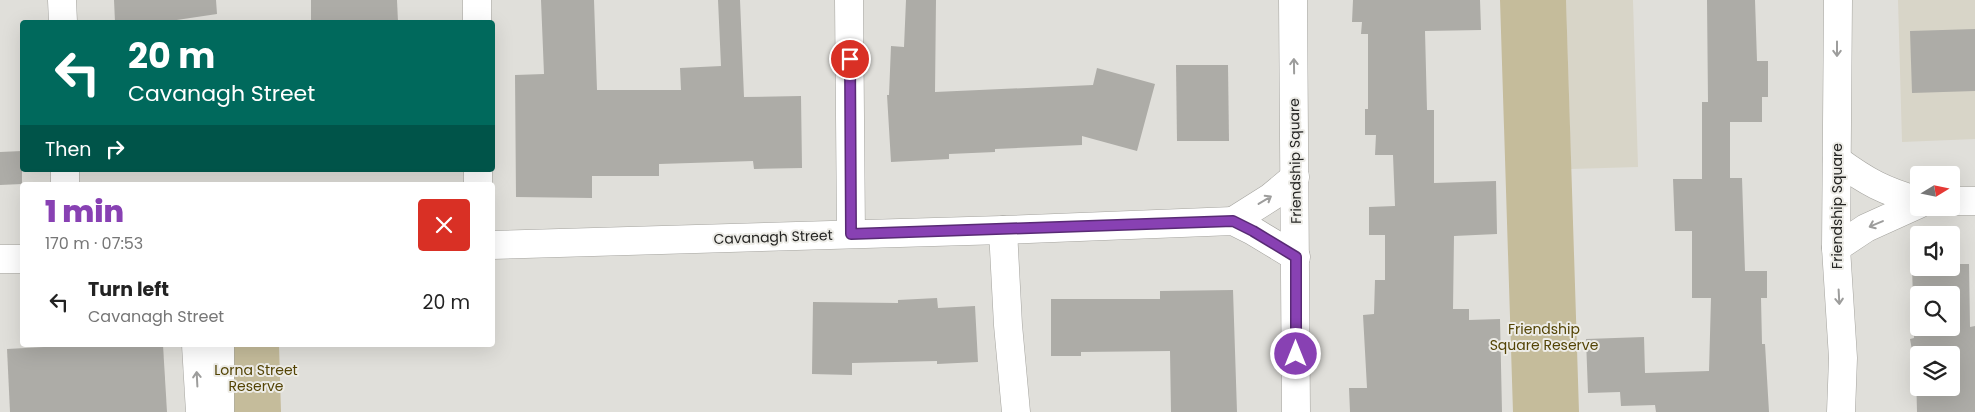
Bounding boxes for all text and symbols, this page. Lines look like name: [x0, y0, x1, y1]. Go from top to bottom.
text: 20 m: [128, 31, 215, 80]
pin: [829, 38, 871, 80]
icon: left: [45, 40, 110, 105]
one-way arrow: [1832, 40, 1842, 56]
icon: arrive: [836, 45, 864, 73]
one-way arrow: [1289, 58, 1299, 74]
text: Cavanagh Street: [128, 78, 315, 109]
street label: Friendship Square: [1284, 98, 1306, 224]
icon: right: [101, 135, 129, 163]
text: Then: [45, 136, 91, 163]
street label: Friendship Square: [1827, 143, 1847, 269]
north arrow: [1910, 166, 1960, 216]
map controls: [1910, 166, 1960, 396]
text: 1 min: [45, 190, 124, 233]
one-way arrow: [1258, 195, 1272, 205]
button: close: [418, 199, 470, 251]
one-way arrow: [1869, 219, 1884, 229]
street label: Cavanagh Street: [713, 225, 833, 249]
button: sound: [1910, 226, 1960, 276]
text: 170 m · 07:53: [45, 232, 143, 255]
text: Turn left: [88, 276, 169, 303]
button: search: [1910, 286, 1960, 336]
icon: left: [45, 288, 73, 316]
text: 20 m: [422, 289, 470, 316]
one-way arrow: [1834, 289, 1843, 305]
text: Cavanagh Street: [88, 305, 224, 328]
park label: Friendship Square Reserve: [1490, 319, 1599, 355]
position arrow: [1269, 327, 1321, 379]
button: layers: [1910, 346, 1960, 396]
park label: Lorna Street Reserve: [214, 360, 298, 396]
one-way arrow: [193, 371, 202, 387]

